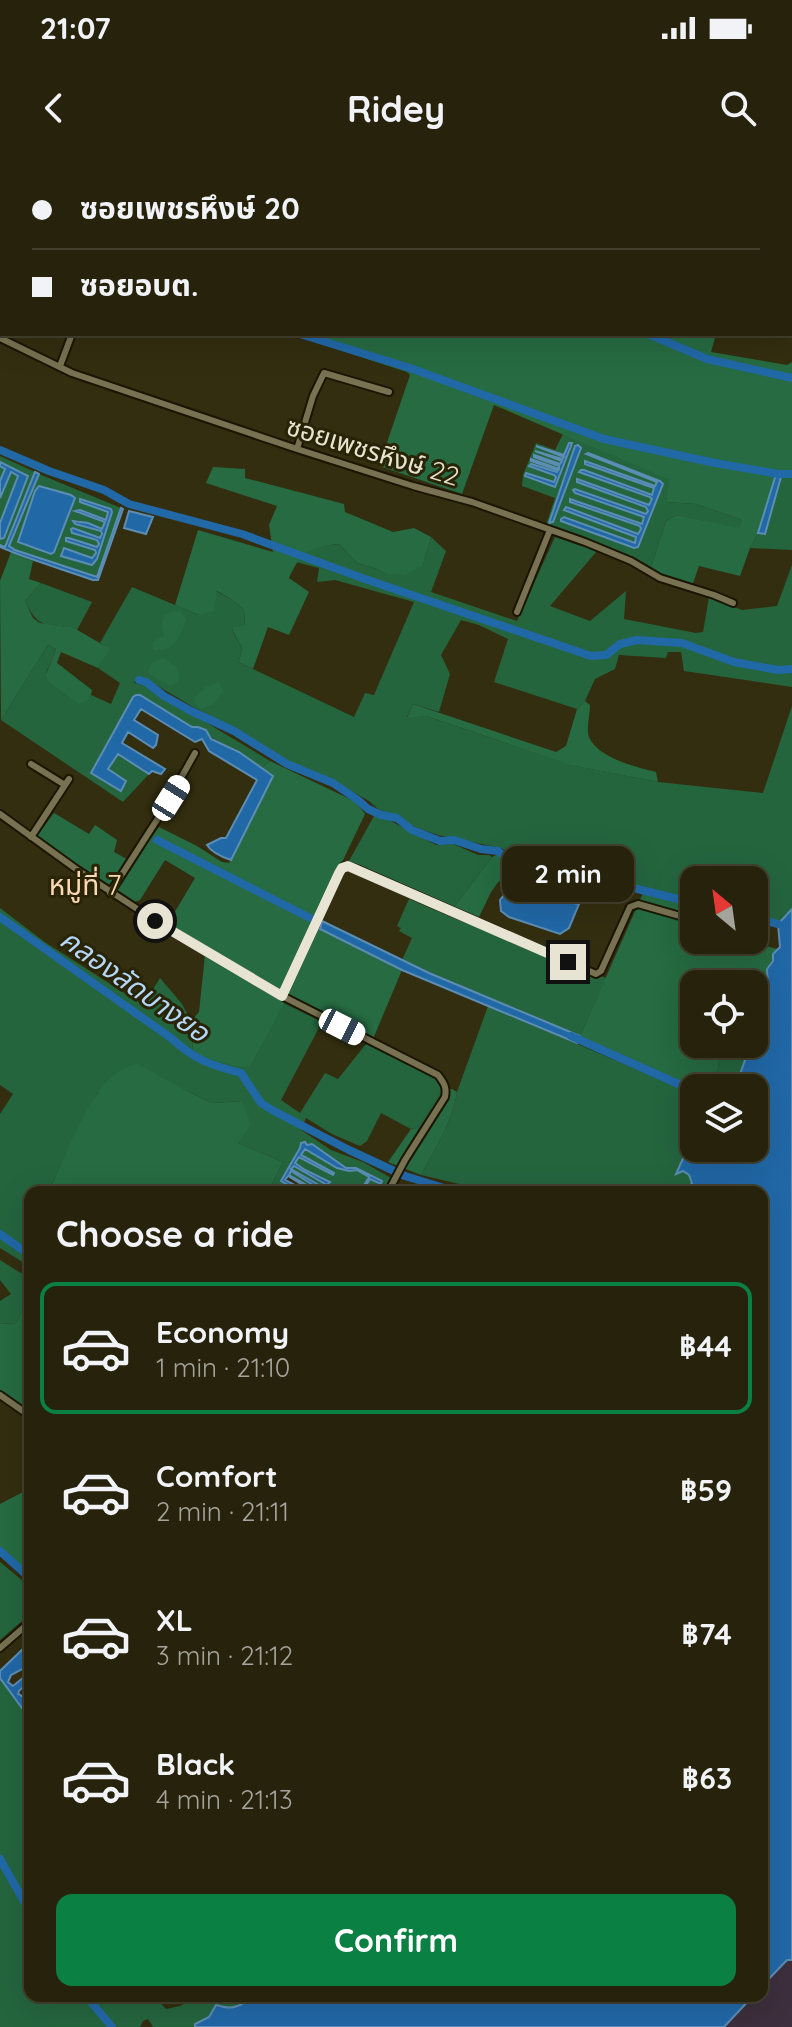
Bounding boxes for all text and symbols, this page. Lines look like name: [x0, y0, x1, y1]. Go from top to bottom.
text: 21:07: [40, 9, 111, 47]
icon: back: [32, 86, 76, 130]
text: Ridey: [347, 86, 445, 131]
icon: search: [716, 86, 760, 130]
text: ซอยเพชรหึงษ์ 20: [80, 189, 300, 227]
text: ซอยอบต.: [80, 266, 198, 304]
street label: ซอยเพชรหึงษ์ 22: [283, 409, 463, 493]
car: [148, 771, 194, 825]
callout: 2 min: [502, 846, 634, 902]
text: 2 min: [534, 857, 602, 890]
district label: หมู่ที่ 7: [49, 866, 121, 903]
north arrow: [680, 866, 768, 954]
map controls: [680, 866, 768, 1162]
route start: [137, 903, 173, 939]
water label: คลองลัดบางยอ: [54, 921, 217, 1050]
route end: [550, 944, 586, 980]
button: locate: [680, 970, 768, 1058]
car: [315, 1005, 369, 1049]
button: layers: [680, 1074, 768, 1162]
text: Choose a ride: [56, 1211, 294, 1256]
icon: car: [60, 1312, 132, 1384]
text: Economy: [156, 1313, 289, 1351]
text: ฿44: [679, 1327, 732, 1365]
text: 1 min · 21:10: [156, 1351, 290, 1384]
icon: car: [60, 1456, 132, 1528]
text: Comfort: [156, 1457, 277, 1495]
text: ฿59: [680, 1471, 732, 1509]
text: 2 min · 21:11: [156, 1495, 289, 1528]
icon: car: [60, 1600, 132, 1672]
text: XL: [156, 1601, 193, 1639]
text: ฿74: [682, 1615, 732, 1653]
text: 3 min · 21:12: [156, 1639, 293, 1672]
icon: car: [60, 1744, 132, 1816]
text: Black: [156, 1745, 235, 1783]
text: ฿63: [682, 1759, 732, 1797]
text: 4 min · 21:13: [156, 1783, 293, 1816]
button: Confirm: [56, 1894, 736, 1986]

